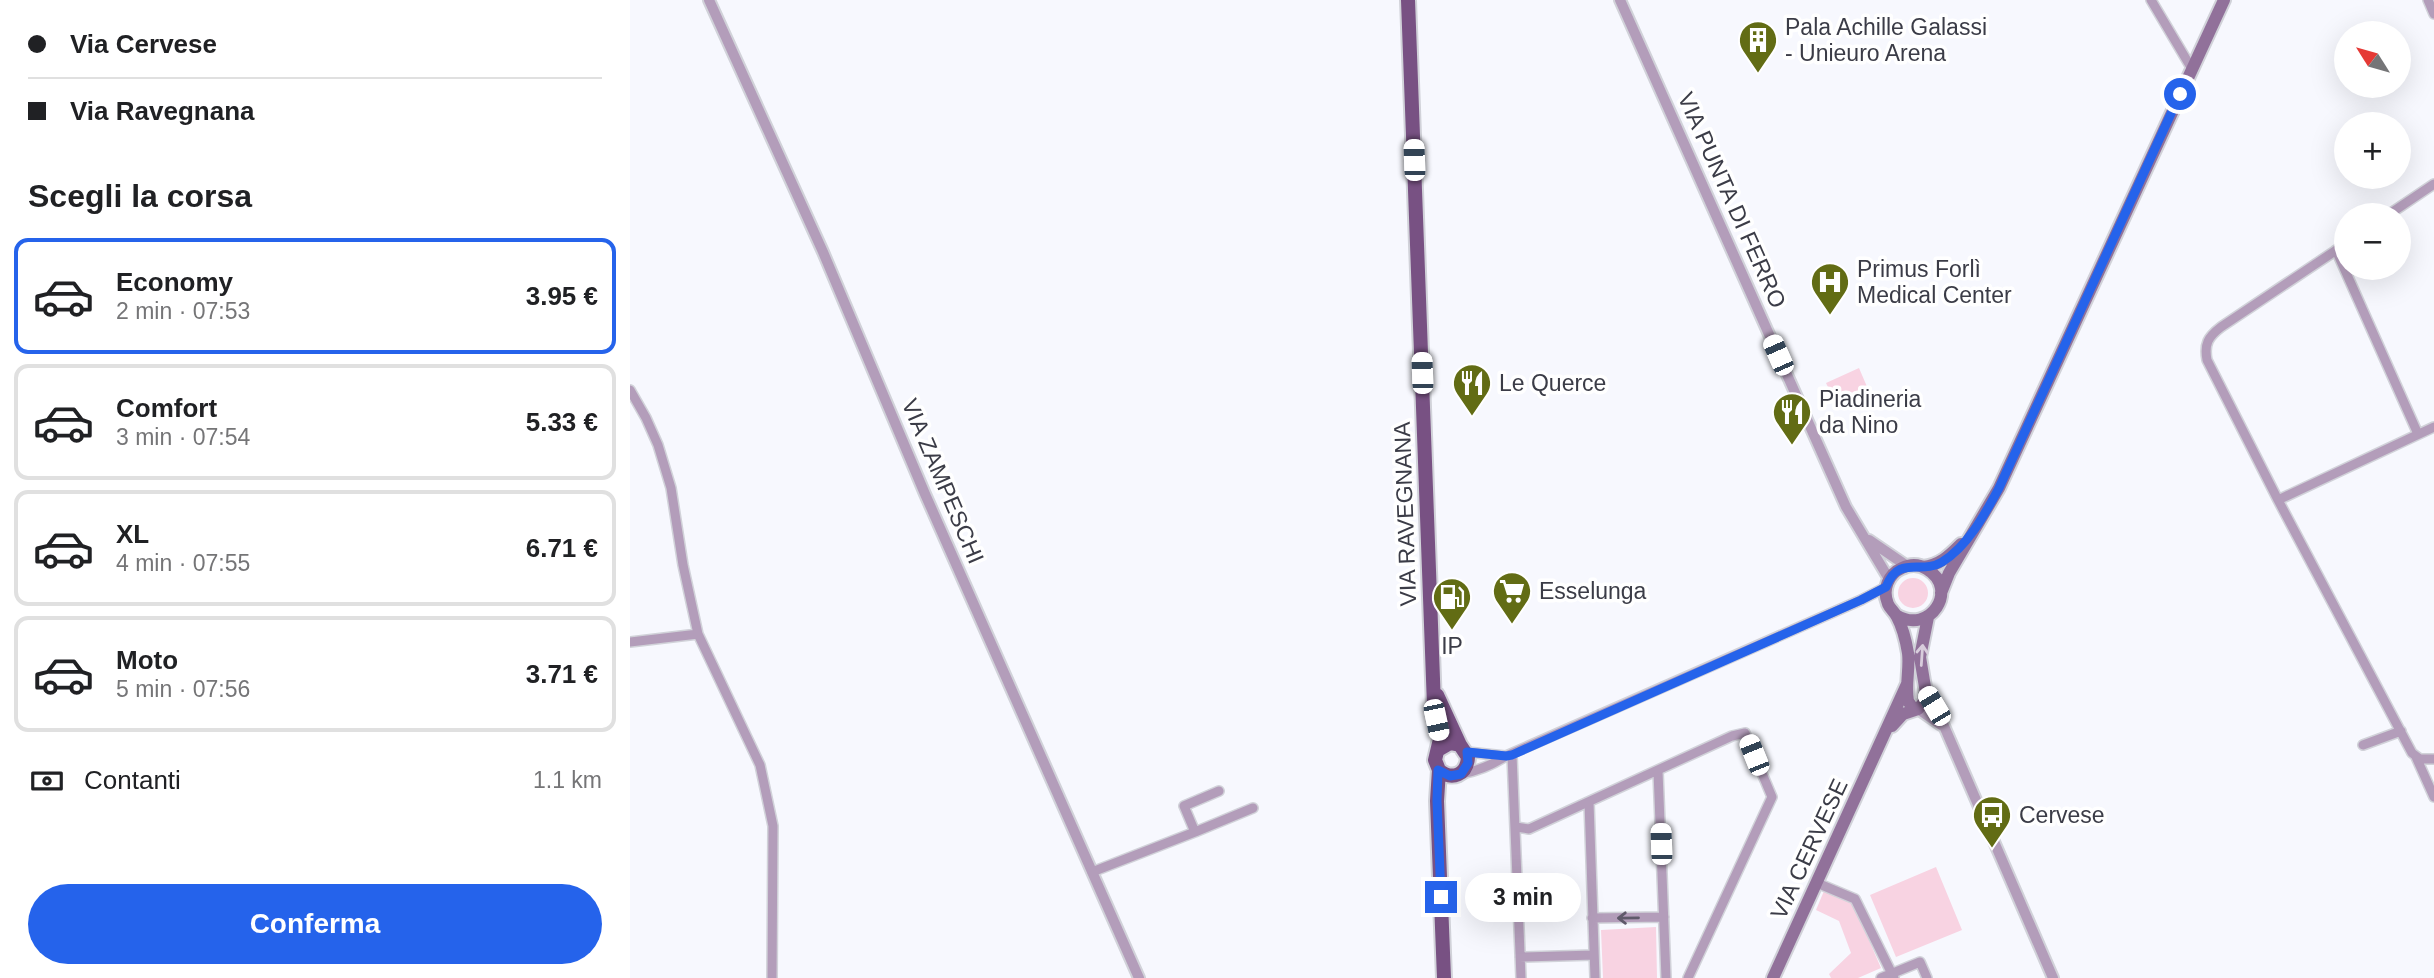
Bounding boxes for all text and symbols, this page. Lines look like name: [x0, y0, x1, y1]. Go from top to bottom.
place label: Pala Achille Galassi - Unieuro Arena: [1785, 14, 1987, 66]
building icon: Pala Achille Galassi - Unieuro Arena: [1737, 19, 1779, 74]
north arrow: [2334, 21, 2412, 98]
map controls: [2334, 21, 2411, 280]
text: Via Cervese: [70, 29, 217, 59]
route start: [2164, 78, 2196, 110]
street label: VIA PUNTA DI FERRO: [1673, 88, 1791, 312]
text: Via Ravegnana: [70, 96, 255, 126]
button: +: [2334, 112, 2411, 189]
car: [1403, 139, 1426, 181]
text: Scegli la corsa: [28, 178, 252, 214]
button: −: [2334, 203, 2411, 280]
place label: Primus Forlì Medical Center: [1857, 256, 2012, 308]
hospital icon: Primus Forlì Medical Center: [1809, 261, 1851, 316]
icon: car: [32, 265, 95, 328]
text: Economy: [116, 267, 233, 297]
text: 3.95 €: [526, 281, 598, 311]
text: 2 min · 07:53: [116, 298, 250, 324]
car: [1760, 332, 1797, 378]
car: [1411, 352, 1434, 394]
restaurant icon: Le Querce: [1451, 362, 1493, 417]
place label: Le Querce: [1499, 370, 1606, 396]
place label: Piadineria da Nino: [1819, 386, 1921, 438]
icon: car: [32, 391, 95, 454]
restaurant icon: Piadineria da Nino: [1771, 391, 1813, 446]
text: Comfort: [116, 393, 217, 423]
street label: VIA ZAMPESCHI: [897, 395, 989, 567]
text: 5.33 €: [526, 407, 598, 437]
street label: VIA RAVEGNANA: [1389, 420, 1421, 607]
text: 3 min · 07:54: [116, 424, 250, 450]
icon: car: [32, 517, 95, 580]
text: XL: [116, 519, 149, 549]
text: 6.71 €: [526, 533, 598, 563]
text: 4 min · 07:55: [116, 550, 250, 576]
supermarket icon: Esselunga: [1491, 570, 1533, 625]
fuel station icon: IP: [1431, 576, 1473, 631]
place label: Esselunga: [1539, 578, 1647, 604]
place label: IP: [1441, 633, 1463, 659]
icon: car: [32, 643, 95, 706]
one-way arrow: [1915, 644, 1928, 667]
text: Moto: [116, 645, 178, 675]
text: 3.71 €: [526, 659, 598, 689]
text: 5 min · 07:56: [116, 676, 250, 702]
car: [1915, 683, 1954, 729]
car: [1422, 697, 1451, 743]
car: [1737, 732, 1772, 778]
icon: cash: [28, 762, 66, 800]
text: Contanti: [84, 765, 181, 795]
text: 1.1 km: [533, 767, 602, 793]
street label: VIA CERVESE: [1765, 775, 1853, 923]
bus stop icon: Cervese: [1971, 794, 2013, 849]
place label: Cervese: [2019, 802, 2105, 828]
car: [1650, 823, 1673, 865]
callout: 3 min: [1466, 872, 1581, 922]
route end: [1425, 881, 1457, 913]
button: Conferma: [28, 884, 602, 964]
text: 3 min: [1493, 884, 1553, 910]
one-way arrow: [1617, 911, 1640, 925]

